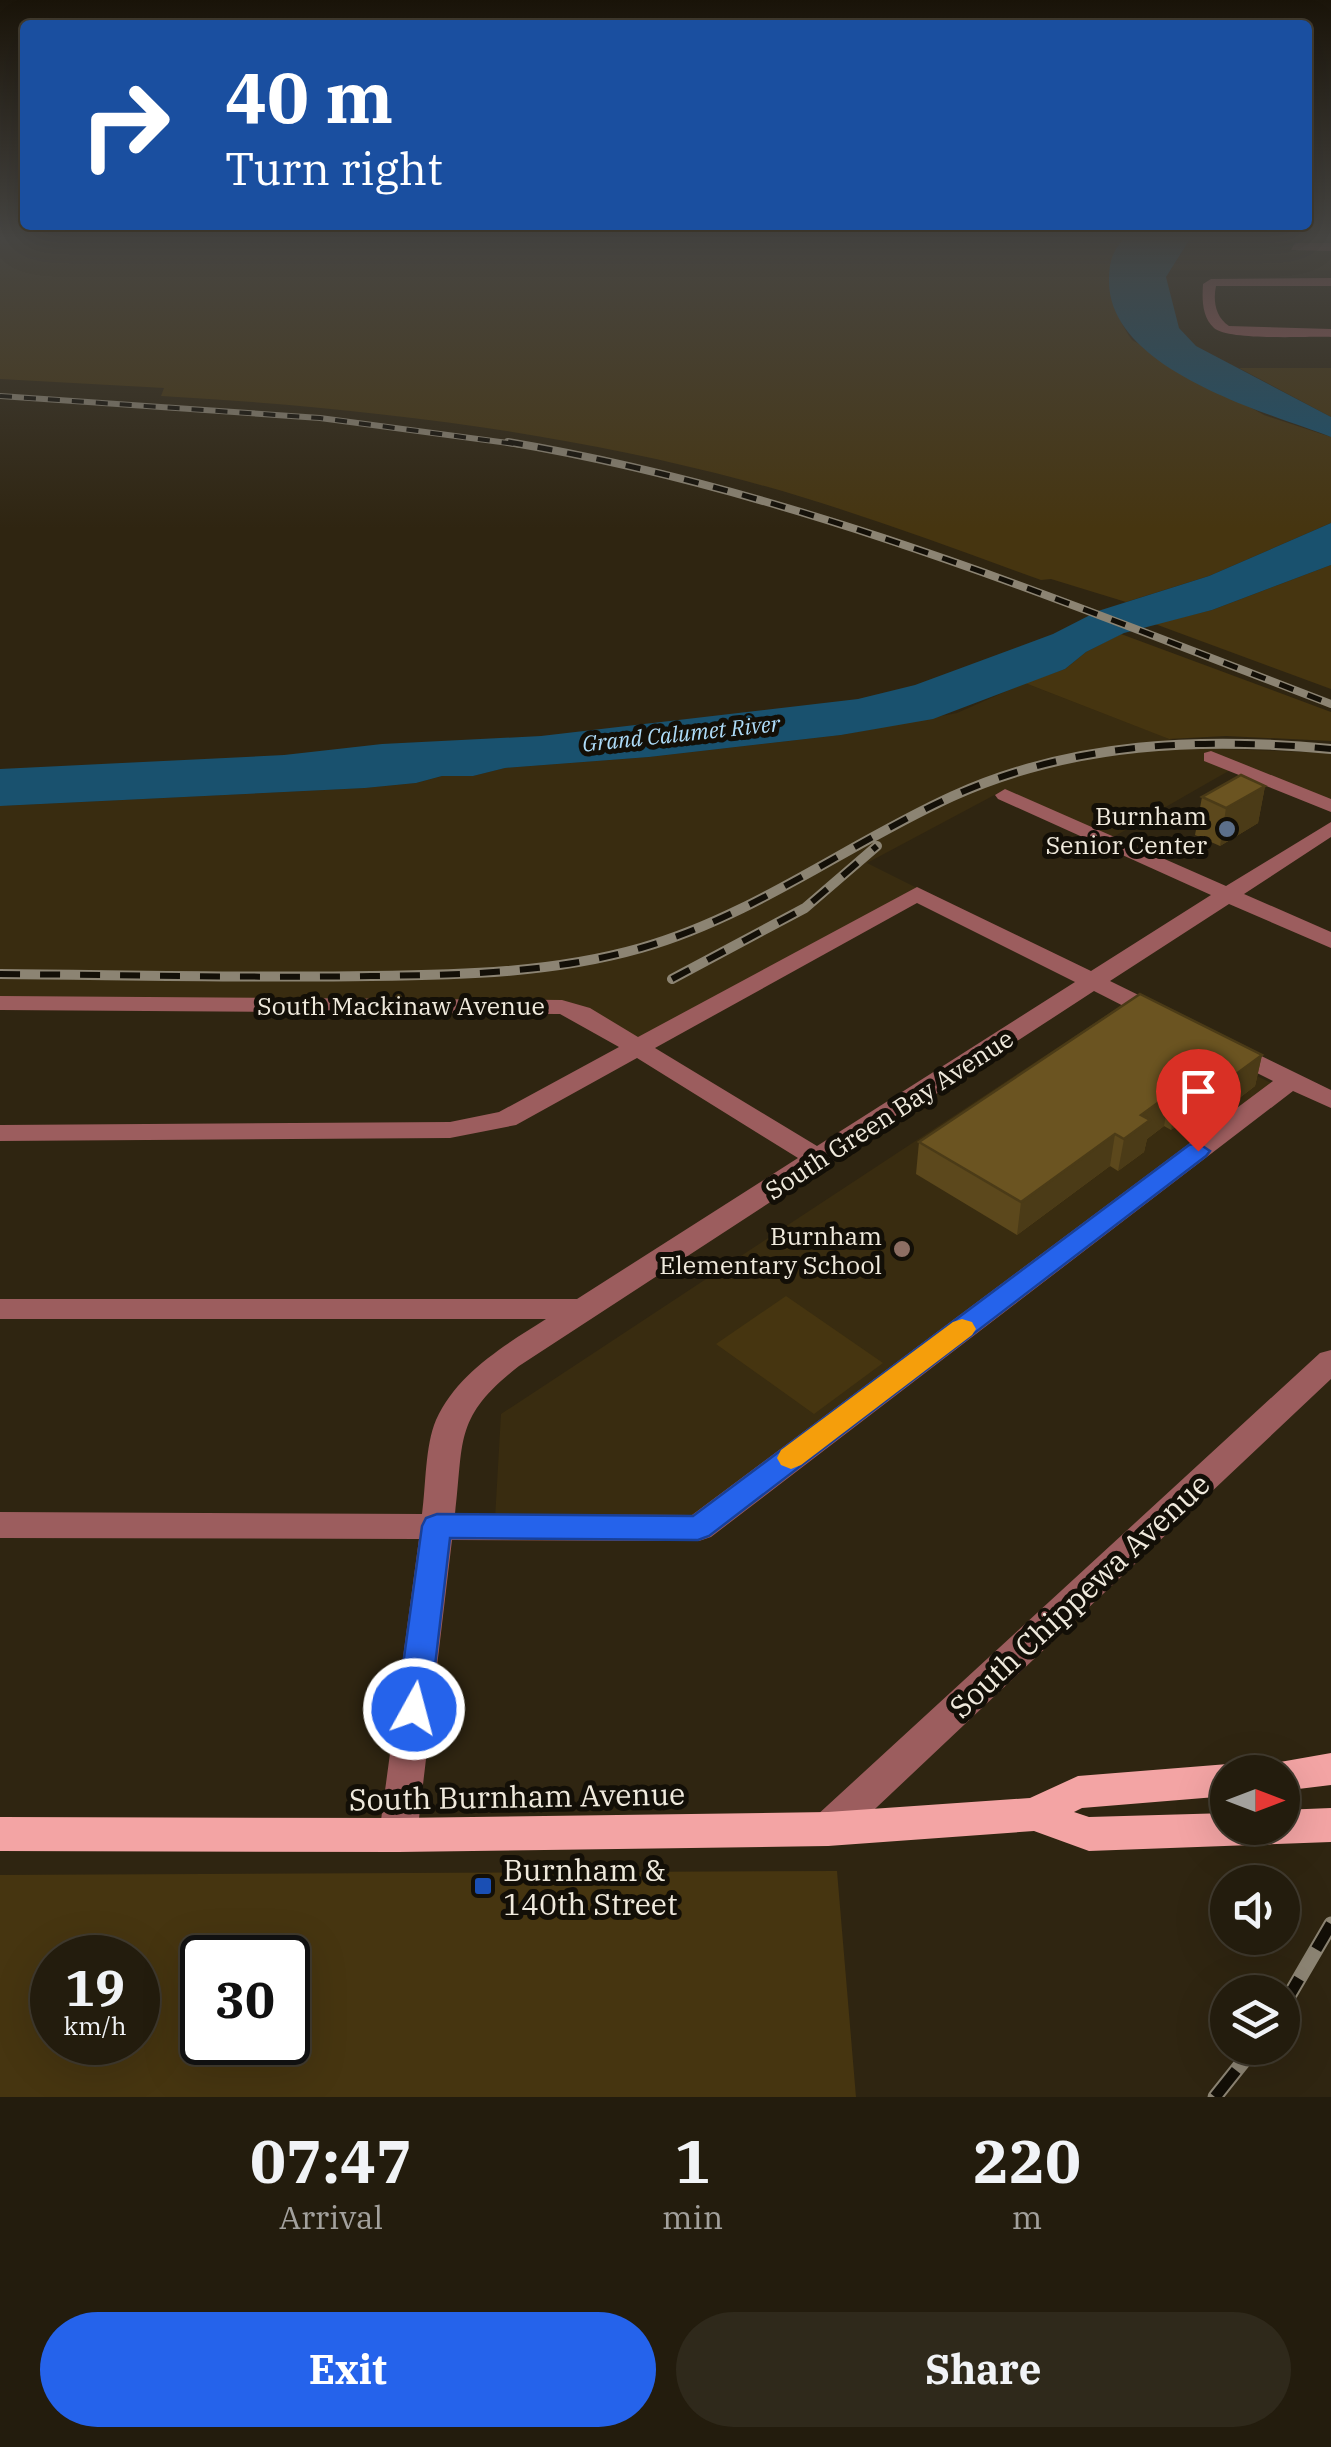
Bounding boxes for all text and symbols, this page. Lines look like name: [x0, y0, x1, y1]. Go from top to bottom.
text: 40 m: [225, 51, 393, 142]
icon: right: [60, 60, 190, 190]
text: Turn right: [225, 139, 443, 197]
water label: Grand Calumet River: [581, 708, 783, 758]
place label: Burnham Senior Center: [1045, 799, 1207, 861]
marker: Burnham Senior Center: [1216, 818, 1238, 840]
street label: South Mackinaw Avenue: [257, 989, 545, 1022]
street label: South Green Bay Avenue: [759, 1021, 1019, 1207]
pin: [1156, 1049, 1241, 1152]
icon: arrive: [1171, 1064, 1226, 1119]
place label: Burnham Elementary School: [659, 1219, 882, 1281]
marker: Burnham Elementary School: [891, 1238, 913, 1260]
street label: South Chippewa Avenue: [941, 1464, 1217, 1726]
position arrow: [362, 1657, 466, 1761]
north arrow: [1210, 1755, 1300, 1845]
map controls: [1210, 1755, 1300, 2065]
street label: South Burnham Avenue: [349, 1774, 685, 1818]
place label: Burnham & 140th Street: [503, 1850, 678, 1923]
button: sound: [1210, 1865, 1300, 1955]
marker: Burnham & 140th Street: [472, 1875, 494, 1897]
speed limit sign: 30: [180, 1935, 310, 2065]
text: 19: [65, 1955, 125, 2020]
button: layers: [1210, 1975, 1300, 2065]
text: km/h: [63, 2009, 127, 2042]
text: 07:47: [250, 2121, 412, 2200]
text: 1: [675, 2121, 711, 2200]
text: 220: [973, 2121, 1081, 2200]
text: Arrival: [279, 2196, 383, 2238]
text: min: [662, 2196, 723, 2238]
text: m: [1012, 2196, 1042, 2238]
button: Exit: [40, 2312, 656, 2427]
button: Share: [676, 2312, 1291, 2427]

